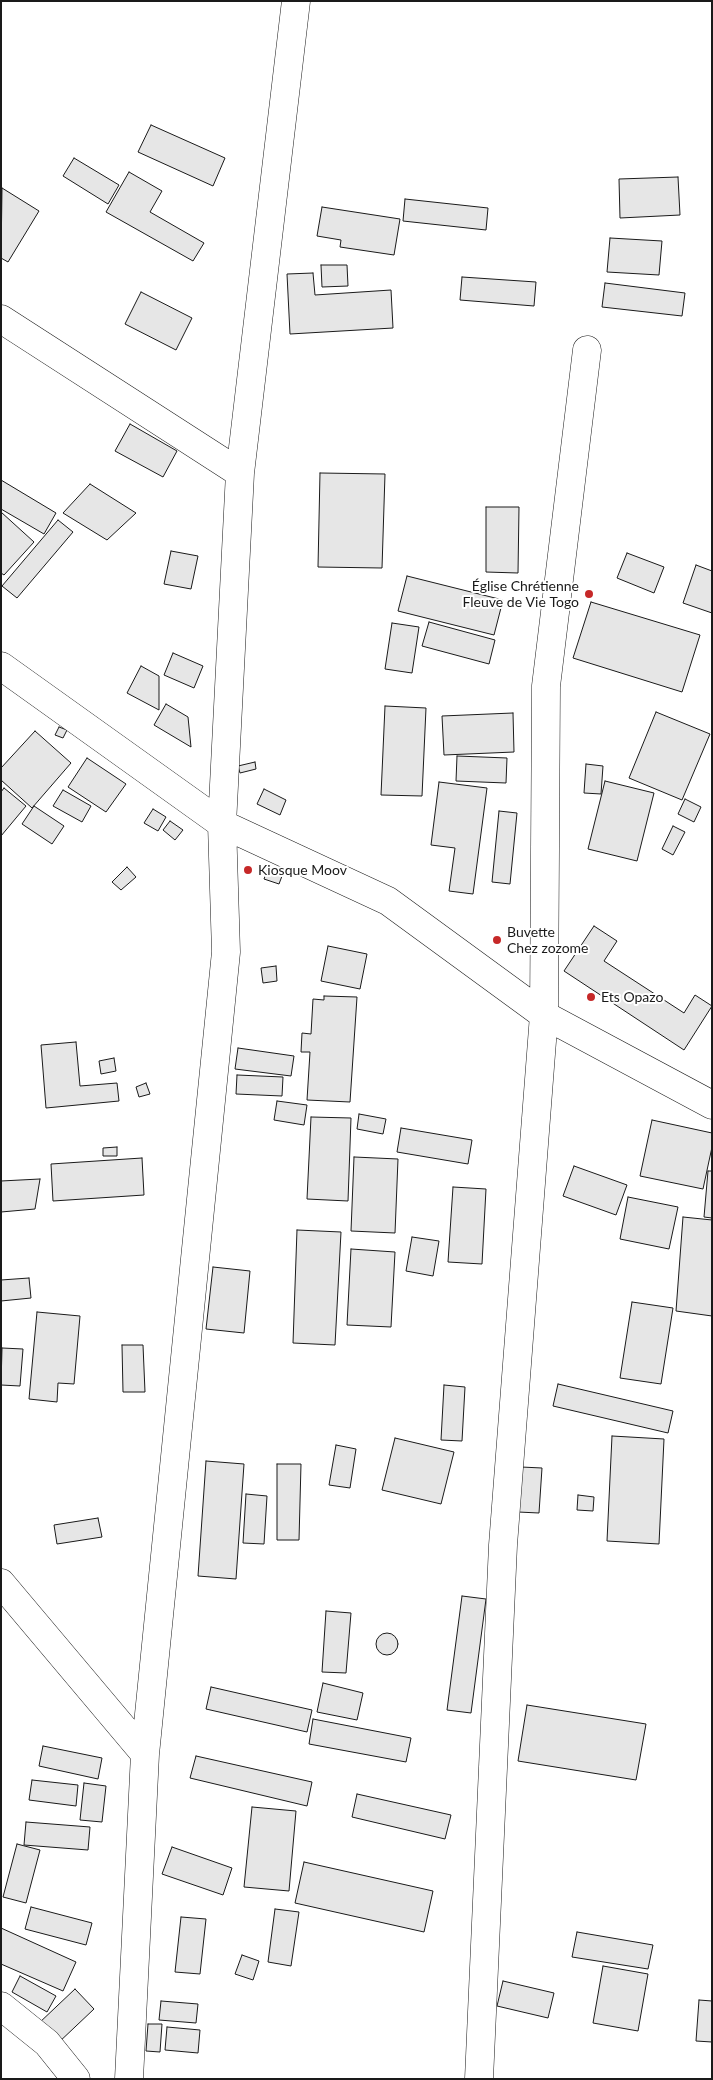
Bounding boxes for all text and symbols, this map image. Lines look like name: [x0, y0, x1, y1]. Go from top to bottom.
place label: Église Chrétienne Fleuve de Vie Togo: [463, 578, 579, 610]
marker: Église Chrétienne Fleuve de Vie Togo: [583, 588, 595, 600]
place label: Kiosque Moov: [258, 862, 347, 878]
marker: Kiosque Moov: [242, 864, 254, 876]
place label: Buvette Chez zozome: [507, 924, 589, 956]
marker: Buvette Chez zozome: [491, 934, 503, 946]
place label: Ets Opazo: [601, 989, 663, 1005]
marker: Ets Opazo: [585, 991, 597, 1003]

